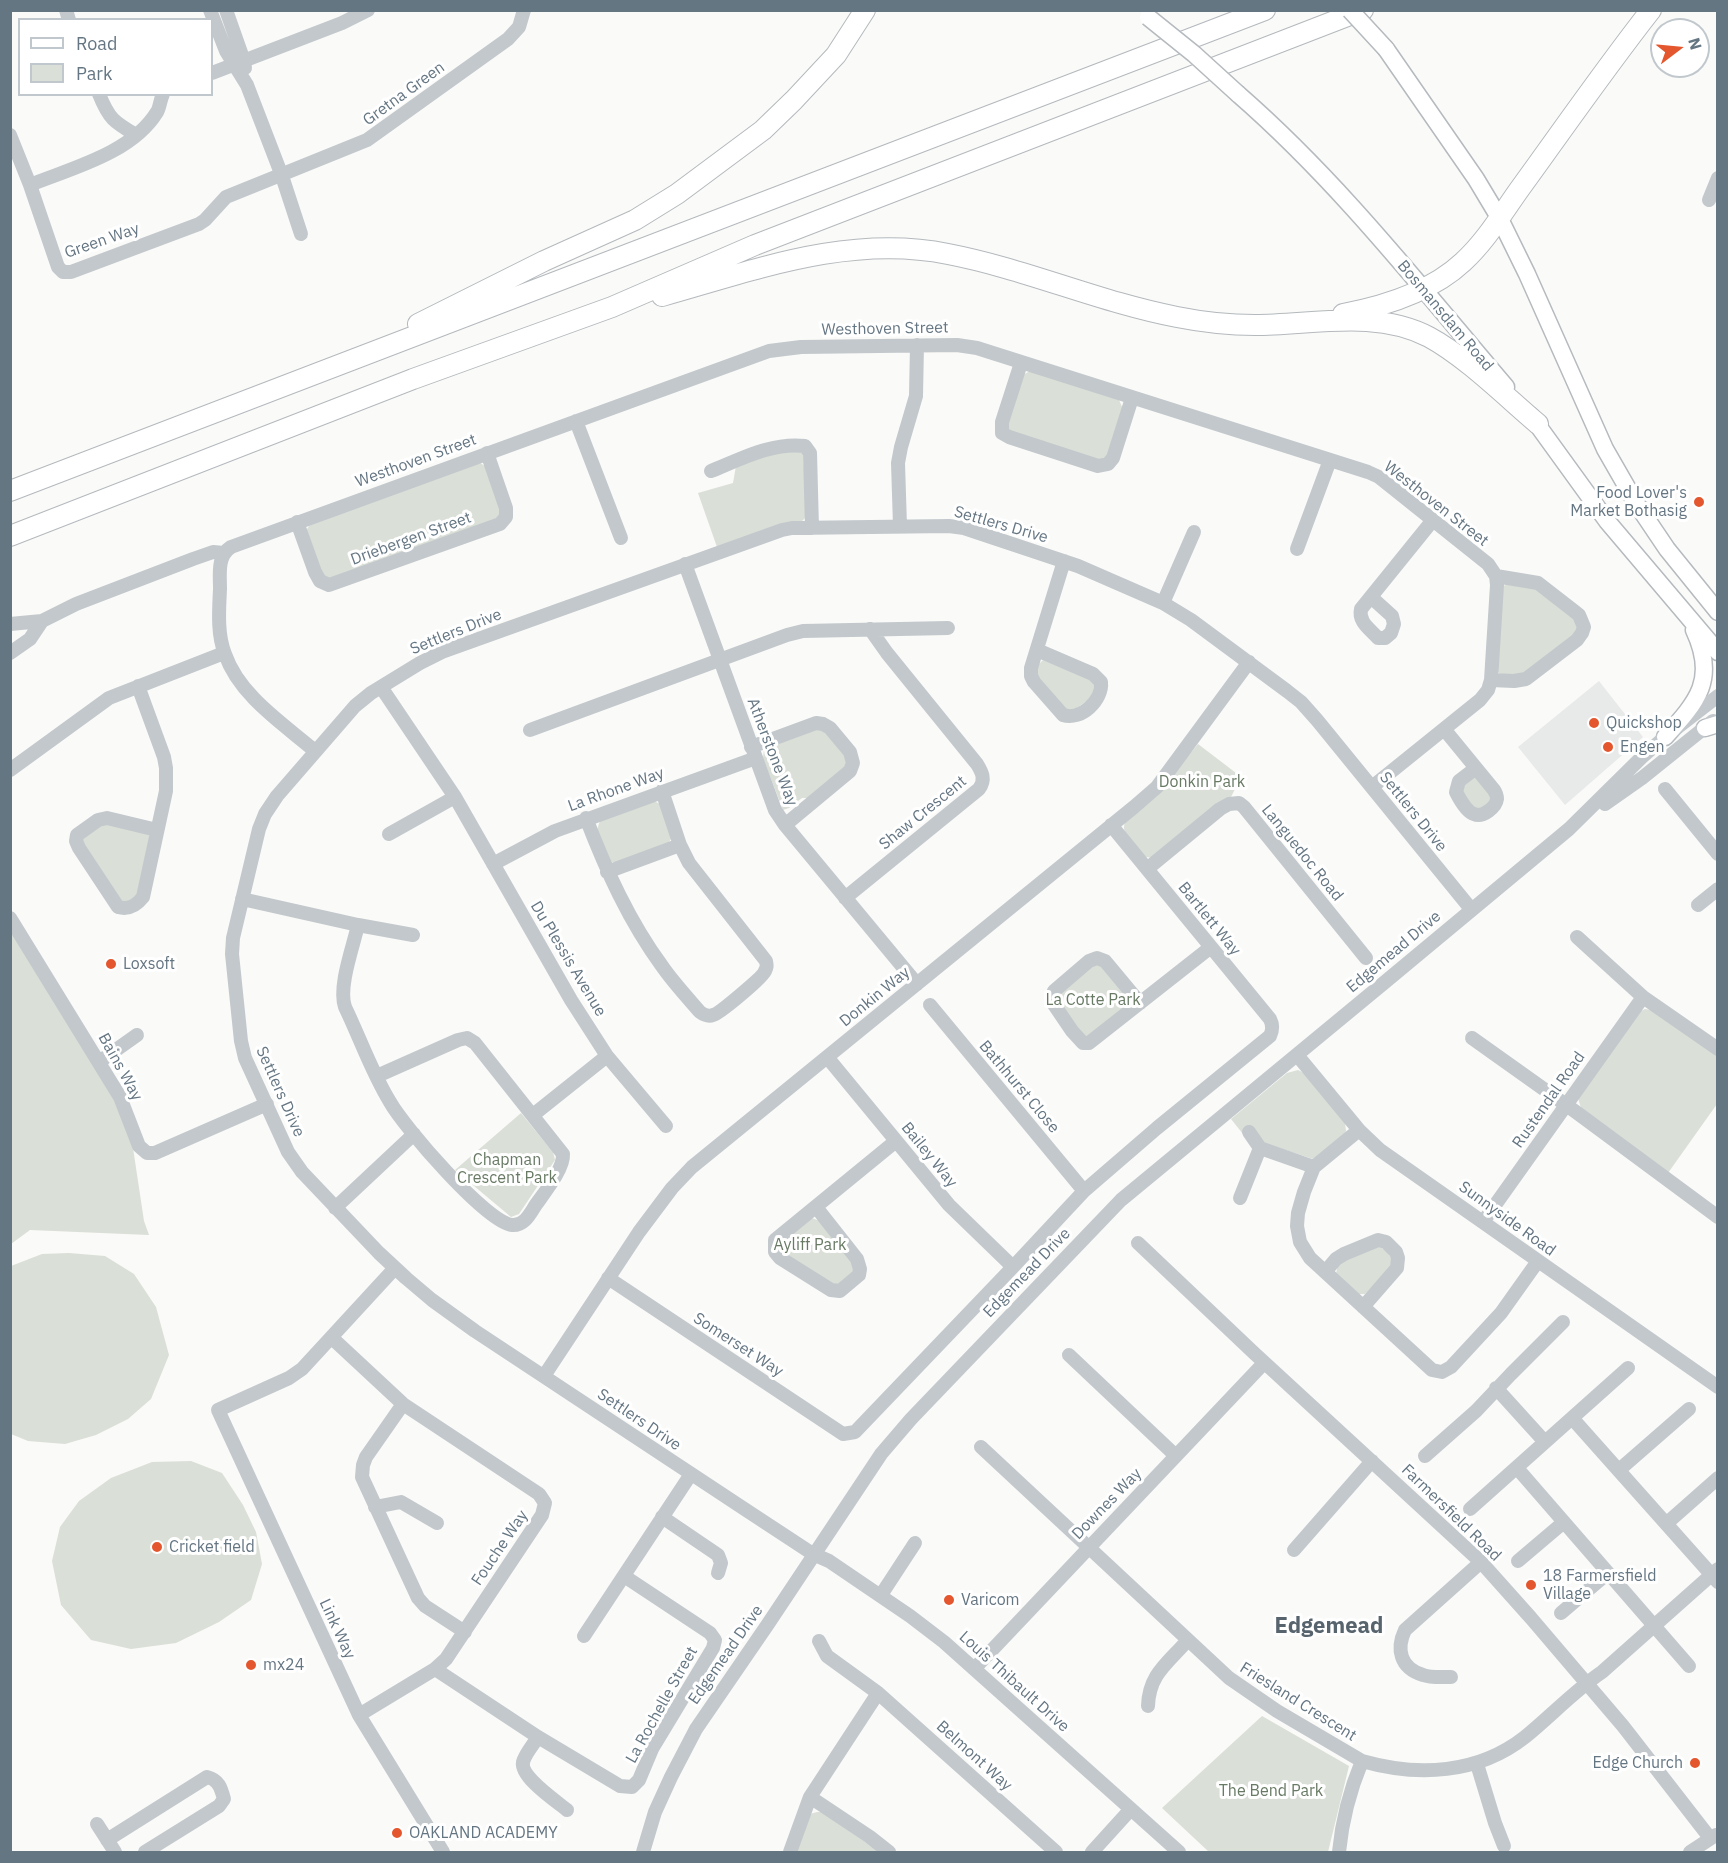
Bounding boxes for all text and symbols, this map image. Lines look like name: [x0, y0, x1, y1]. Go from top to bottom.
legend: [18, 18, 213, 96]
north arrow: [1650, 18, 1710, 78]
text: Road: [76, 32, 117, 55]
text: N: [1684, 35, 1707, 52]
street label: Gretna Green: [359, 58, 449, 130]
text: Park: [76, 62, 112, 85]
street label: Green Way: [62, 219, 142, 263]
street label: Bosmansdam Road: [1393, 257, 1497, 375]
street label: Westhoven Street: [821, 318, 949, 340]
street label: Westhoven Street: [353, 430, 479, 492]
street label: Westhoven Street: [1380, 457, 1492, 551]
place label: Food Lover's Market Bothasig: [1570, 483, 1687, 521]
marker: Food Lover's Market Bothasig: [1692, 495, 1706, 509]
street label: Settlers Drive: [952, 502, 1050, 548]
street label: Driebergen Street: [348, 508, 474, 570]
street label: Settlers Drive: [407, 605, 505, 659]
street label: Atherstone Way: [743, 695, 801, 809]
place label: Quickshop: [1606, 713, 1682, 733]
marker: Quickshop: [1587, 716, 1601, 730]
place label: Engen: [1620, 737, 1665, 757]
marker: Engen: [1601, 740, 1615, 754]
street label: La Rhone Way: [565, 764, 667, 816]
street label: Settlers Drive: [1375, 768, 1451, 856]
street label: Shaw Crescent: [876, 772, 970, 854]
park label: Donkin Park: [1159, 772, 1245, 792]
street label: Languedoc Road: [1257, 801, 1347, 905]
street label: Bartlett Way: [1174, 878, 1244, 960]
street label: Du Plessis Avenue: [526, 898, 610, 1020]
street label: Edgemead Drive: [1343, 907, 1445, 997]
place label: Loxsoft: [123, 954, 175, 974]
marker: Loxsoft: [104, 957, 118, 971]
street label: Donkin Way: [836, 963, 914, 1031]
park label: La Cotte Park: [1045, 990, 1141, 1010]
street label: Bains Way: [94, 1030, 146, 1104]
street label: Bathhurst Close: [975, 1037, 1063, 1137]
street label: Settlers Drive: [252, 1044, 308, 1140]
street label: Rustendal Road: [1509, 1048, 1589, 1152]
street label: Bailey Way: [897, 1119, 961, 1191]
park label: Chapman Crescent Park: [457, 1150, 557, 1188]
street label: Sunnyside Road: [1455, 1178, 1559, 1260]
street label: Edgemead Drive: [979, 1224, 1075, 1322]
park label: Ayliff Park: [774, 1235, 846, 1255]
street label: Somerset Way: [689, 1309, 787, 1381]
street label: Settlers Drive: [593, 1385, 685, 1455]
street label: Farmersfield Road: [1397, 1461, 1505, 1565]
street label: Downes Way: [1068, 1464, 1146, 1544]
street label: Fouche Way: [468, 1507, 532, 1589]
place label: Cricket field: [169, 1537, 255, 1557]
marker: Cricket field: [150, 1540, 164, 1554]
place label: 18 Farmersfield Village: [1543, 1566, 1657, 1604]
marker: 18 Farmersfield Village: [1524, 1578, 1538, 1592]
place label: Varicom: [961, 1590, 1020, 1610]
marker: Varicom: [942, 1593, 956, 1607]
street label: Link Way: [315, 1596, 359, 1662]
street label: Edgemead Drive: [685, 1602, 767, 1708]
district label: Edgemead: [1275, 1614, 1383, 1640]
street label: Louis Thibault Drive: [955, 1628, 1073, 1736]
street label: La Rochelle Street: [622, 1643, 702, 1767]
place label: mx24: [263, 1655, 304, 1675]
marker: mx24: [244, 1658, 258, 1672]
street label: Friesland Crescent: [1236, 1658, 1360, 1746]
street label: Belmont Way: [932, 1717, 1016, 1795]
place label: Edge Church: [1593, 1753, 1683, 1773]
marker: Edge Church: [1688, 1756, 1702, 1770]
park label: The Bend Park: [1219, 1781, 1323, 1801]
place label: OAKLAND ACADEMY: [409, 1823, 558, 1843]
marker: OAKLAND ACADEMY: [390, 1826, 404, 1840]

